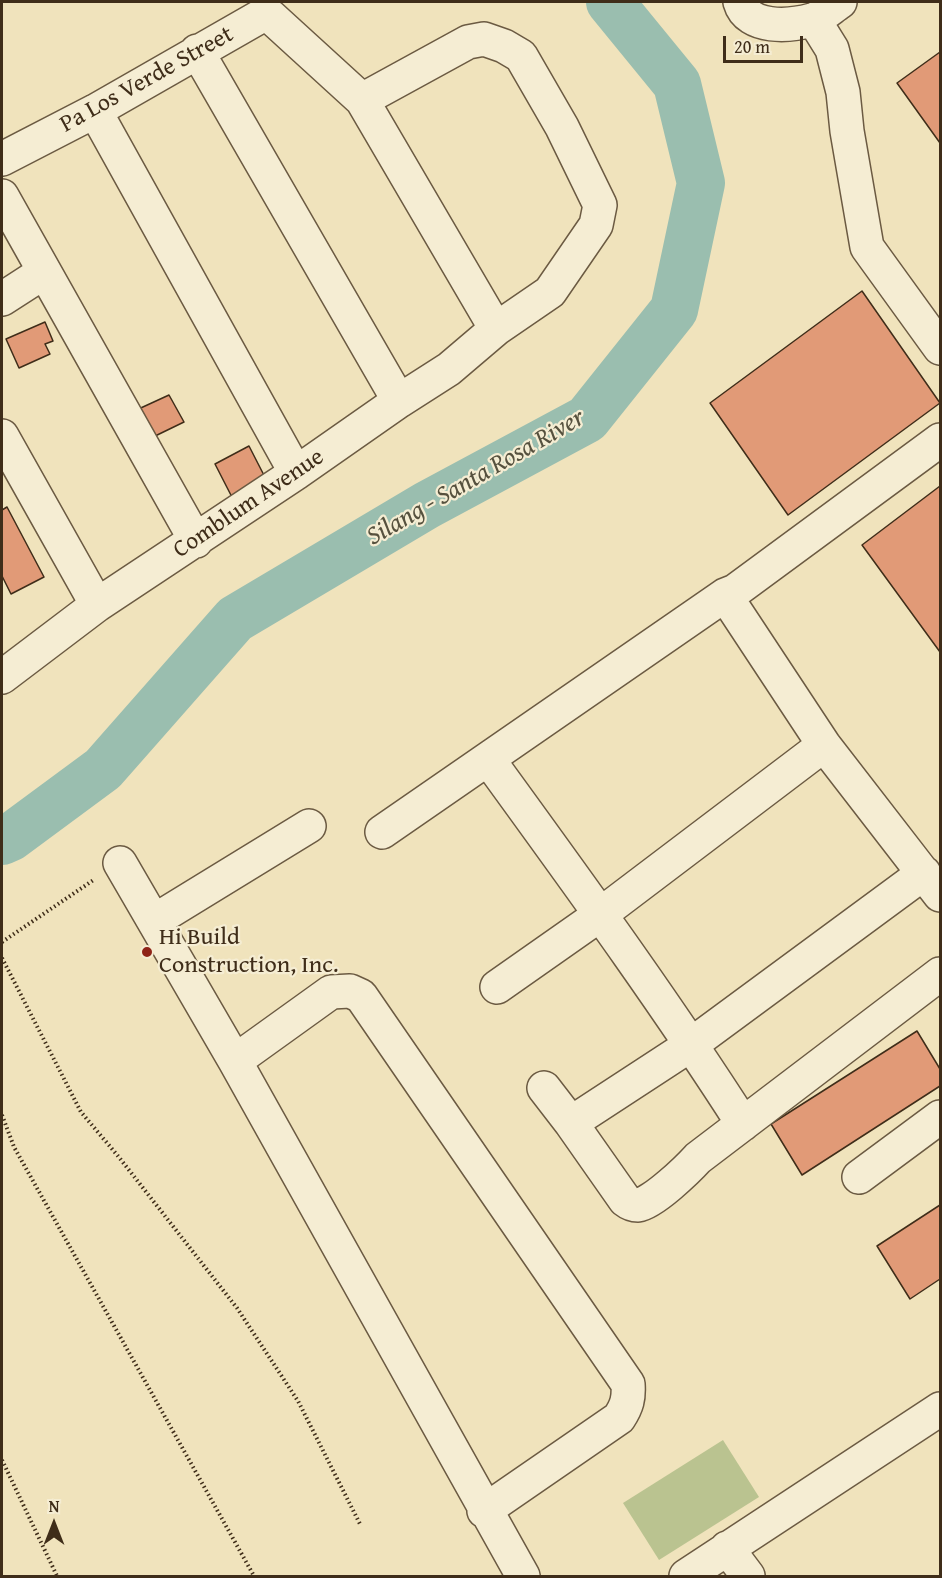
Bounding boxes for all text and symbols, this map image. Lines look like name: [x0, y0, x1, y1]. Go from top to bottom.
street label: Pa Los Verde Street: [55, 20, 239, 140]
scale bar: [726, 24, 806, 62]
text: 20 m: [734, 33, 770, 60]
water label: Silang - Santa Rosa River: [361, 403, 591, 553]
street label: Comblum Avenue: [168, 443, 330, 565]
place label: Hi Build Construction, Inc.: [159, 924, 339, 980]
marker: Hi Build Construction, Inc.: [140, 945, 154, 959]
north arrow: [24, 1494, 84, 1554]
text: N: [49, 1494, 59, 1518]

